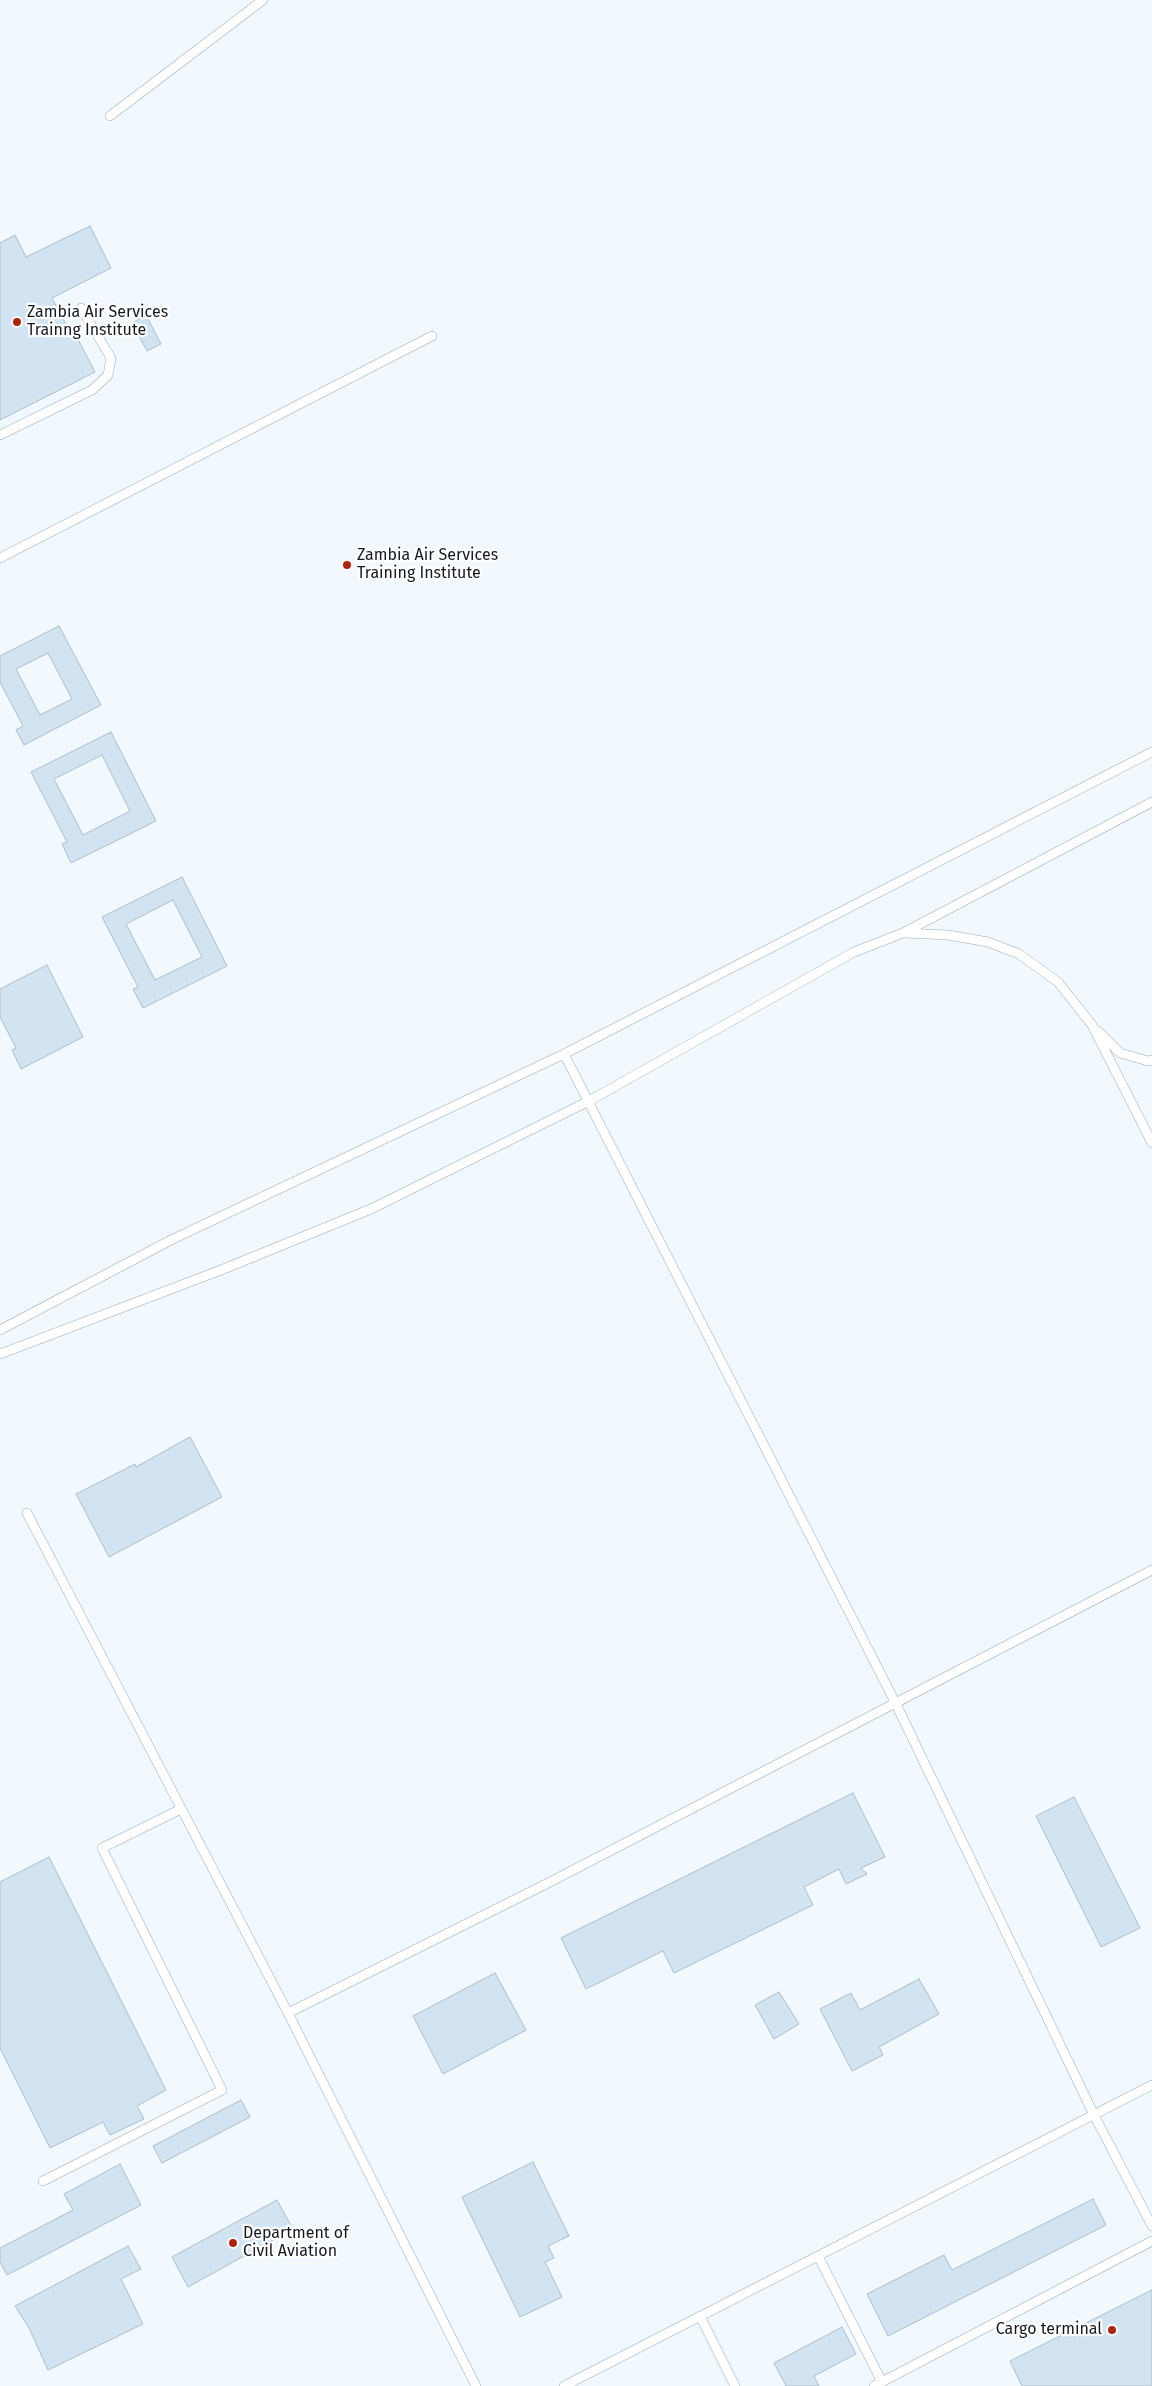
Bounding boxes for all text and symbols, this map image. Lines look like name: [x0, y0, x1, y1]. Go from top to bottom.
place label: Zambia Air Services Trainng Institute: [27, 303, 168, 341]
marker: Zambia Air Services Trainng Institute: [11, 316, 23, 328]
place label: Zambia Air Services Training Institute: [357, 546, 498, 584]
marker: Zambia Air Services Training Institute: [341, 559, 353, 571]
place label: Department of Civil Aviation: [243, 2224, 349, 2262]
marker: Department of Civil Aviation: [227, 2237, 239, 2249]
place label: Cargo terminal: [996, 2320, 1102, 2340]
marker: Cargo terminal: [1106, 2324, 1118, 2336]

